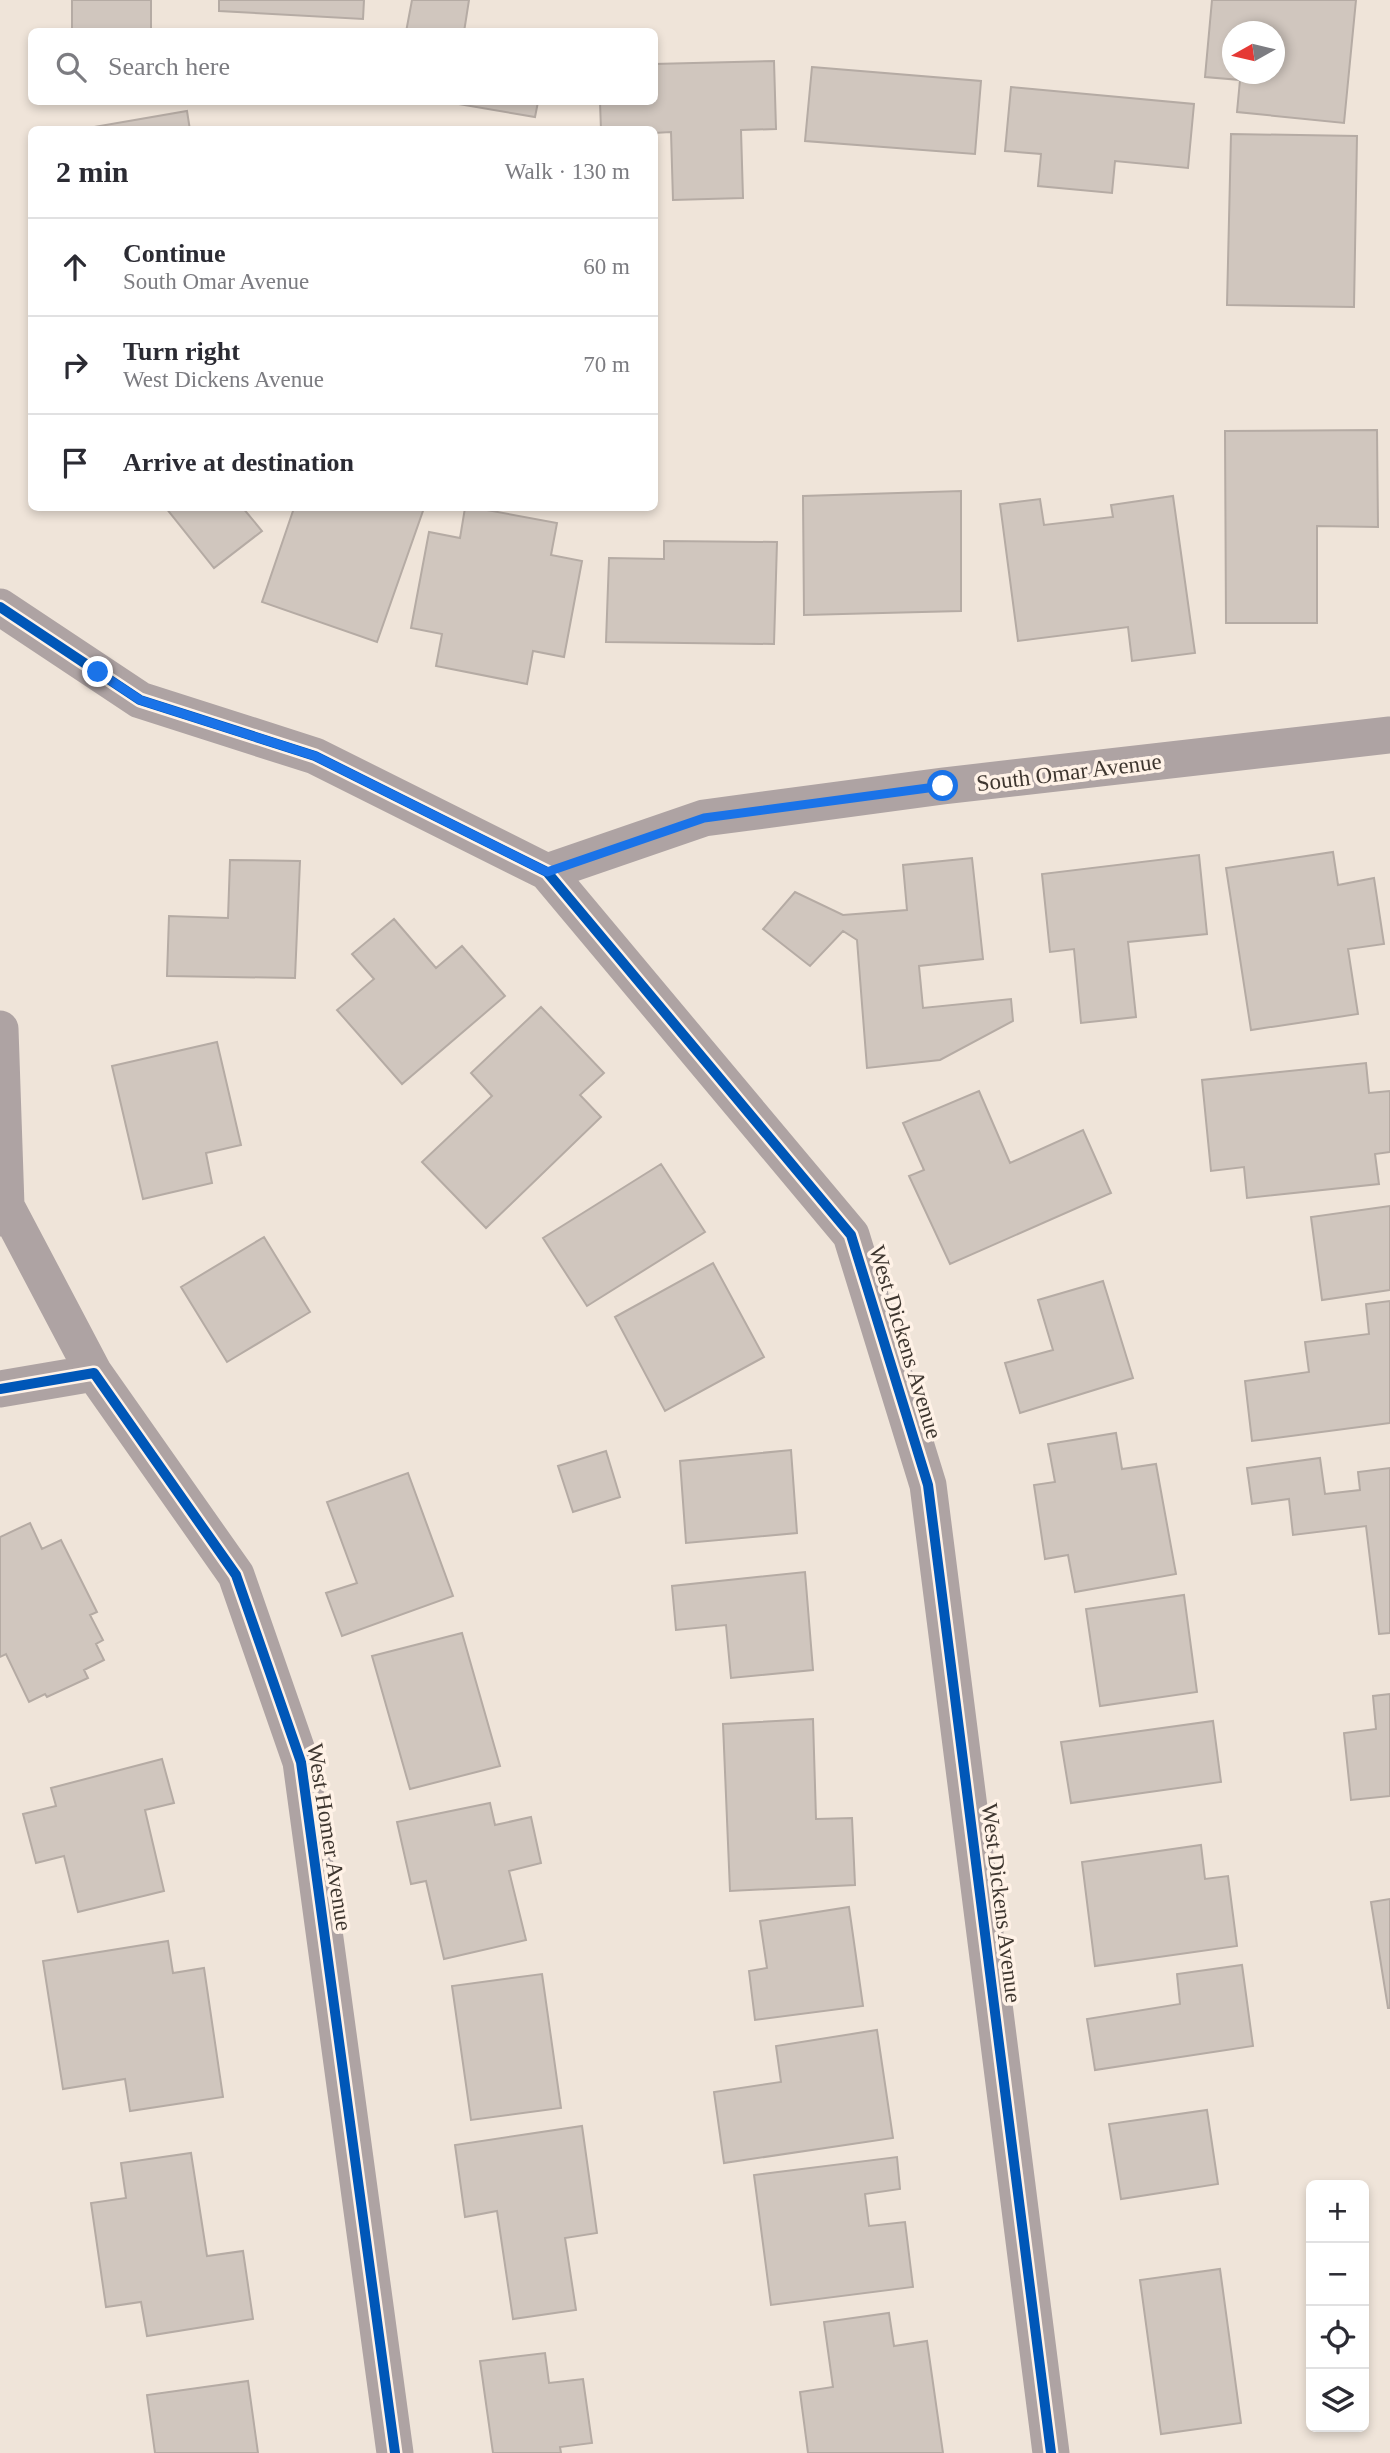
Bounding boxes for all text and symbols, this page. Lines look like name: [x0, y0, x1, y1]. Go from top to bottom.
north arrow: [1222, 21, 1285, 84]
search box: [28, 28, 658, 105]
icon: search: [52, 48, 90, 86]
text: Search here: [108, 52, 230, 81]
text: 2 min: [56, 155, 129, 188]
text: Walk · 130 m: [505, 159, 630, 184]
text: Continue: [123, 239, 226, 268]
icon: ahead: [56, 248, 94, 286]
text: 60 m: [583, 254, 630, 279]
text: South Omar Avenue: [123, 269, 309, 294]
text: Turn right: [123, 337, 240, 366]
icon: right: [56, 346, 94, 384]
text: 70 m: [583, 352, 630, 377]
text: West Dickens Avenue: [123, 367, 324, 392]
icon: arrive: [56, 444, 94, 482]
text: Arrive at destination: [123, 448, 354, 477]
route end: [82, 656, 113, 687]
street label: South Omar Avenue: [975, 749, 1163, 796]
route start: [927, 770, 958, 801]
street label: West Dickens Avenue: [864, 1242, 947, 1442]
street label: West Homer Avenue: [302, 1742, 357, 1933]
street label: West Dickens Avenue: [977, 1802, 1026, 2004]
map controls: [1306, 2180, 1369, 2432]
button: +: [1306, 2180, 1369, 2243]
button: −: [1306, 2243, 1369, 2306]
button: locate: [1306, 2306, 1369, 2369]
button: layers: [1306, 2369, 1369, 2432]

